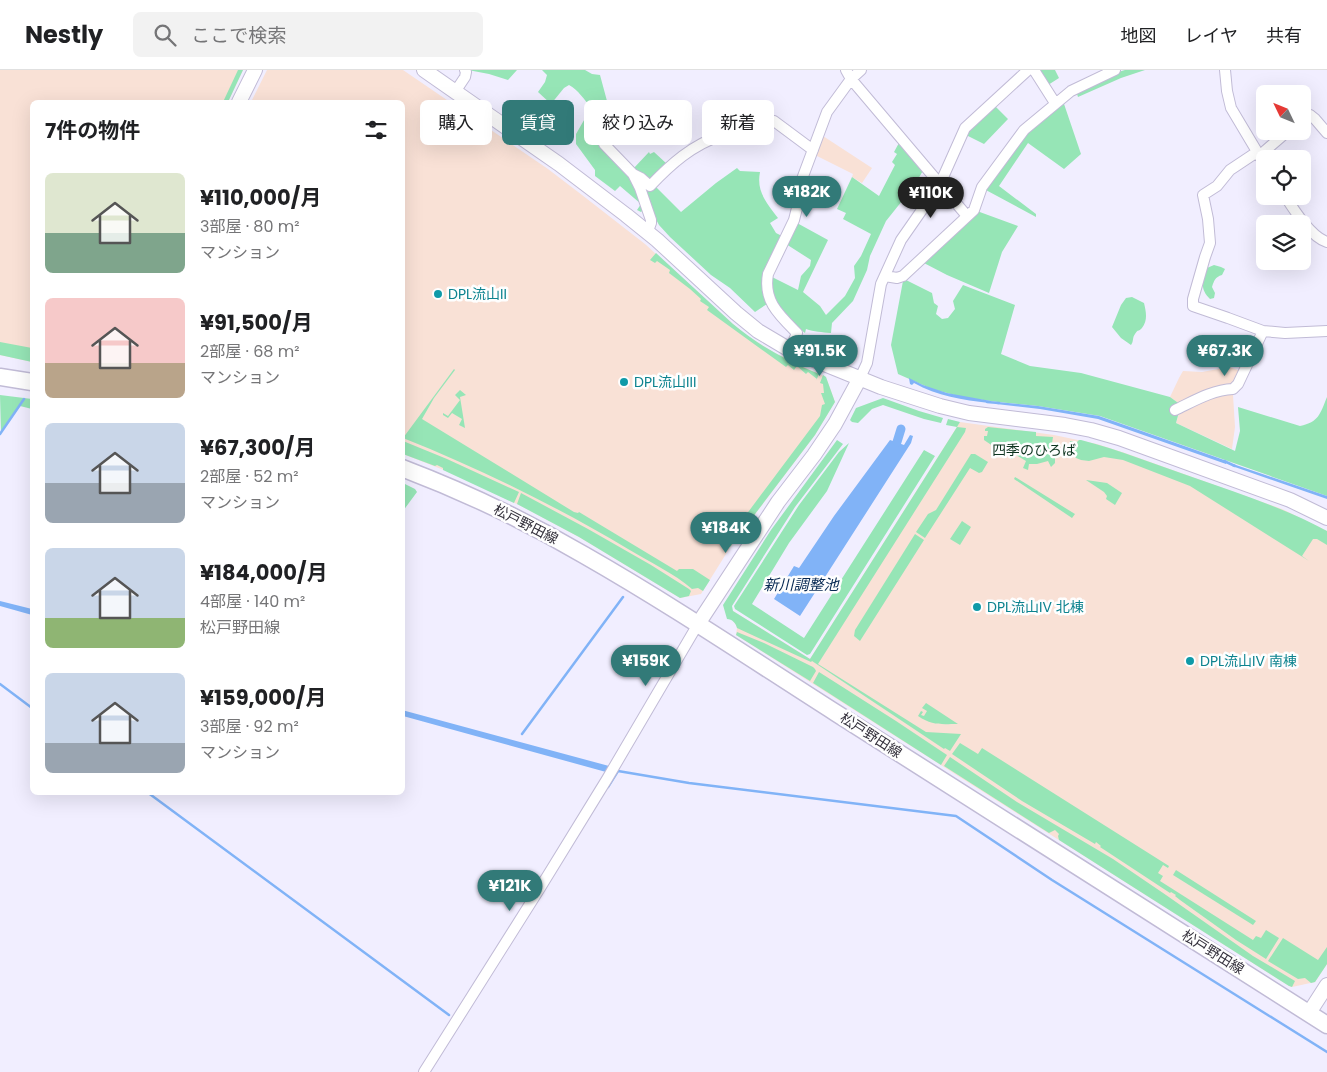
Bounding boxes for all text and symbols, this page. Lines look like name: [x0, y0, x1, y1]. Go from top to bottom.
search box: [133, 12, 483, 57]
text: Nestly: [25, 18, 103, 51]
icon: search: [151, 21, 179, 49]
text: ここで検索: [191, 22, 286, 49]
text: 地図: [1121, 23, 1157, 48]
text: レイヤ: [1185, 23, 1238, 48]
text: 共有: [1266, 23, 1302, 48]
north arrow: [1256, 85, 1311, 140]
map controls: [1256, 85, 1311, 270]
chip: 購入: [420, 100, 492, 145]
chip: 賃貸: [502, 100, 574, 145]
chip: 絞り込み: [584, 100, 692, 145]
chip: 新着: [702, 100, 774, 145]
text: 7件の物件: [45, 116, 140, 145]
icon: filters: [362, 116, 390, 144]
button: locate: [1256, 150, 1311, 205]
pin: ¥182K: [772, 176, 842, 218]
pin: ¥110K: [896, 176, 966, 219]
text: ¥182K: [783, 180, 831, 203]
text: ¥110K: [909, 181, 953, 204]
text: ¥110,000/月: [200, 183, 321, 212]
icon: home: [85, 193, 145, 253]
text: 3部屋 · 80 m²: [200, 215, 300, 238]
button: layers: [1256, 215, 1311, 270]
text: マンション: [200, 241, 280, 264]
place label: DPL流山II: [448, 284, 507, 304]
marker: DPL流山II: [432, 288, 444, 300]
text: ¥91,500/月: [200, 308, 312, 337]
icon: home: [85, 318, 145, 378]
pin: ¥91.5K: [779, 334, 861, 377]
pin: ¥67.3K: [1184, 334, 1266, 377]
text: ¥91.5K: [794, 339, 846, 362]
text: ¥67.3K: [1198, 339, 1252, 362]
text: 2部屋 · 68 m²: [200, 340, 299, 363]
text: マンション: [200, 366, 280, 389]
place label: DPL流山III: [634, 372, 696, 392]
marker: DPL流山III: [618, 376, 630, 388]
text: ¥67,300/月: [200, 433, 315, 462]
park label: 四季のひろば: [992, 440, 1076, 460]
icon: home: [85, 443, 145, 503]
text: 2部屋 · 52 m²: [200, 465, 298, 488]
text: マンション: [200, 491, 280, 514]
street label: 松戸野田線: [490, 499, 562, 549]
pin: ¥184K: [691, 512, 761, 554]
text: ¥184K: [701, 516, 751, 539]
text: ¥184,000/月: [200, 558, 327, 587]
icon: home: [85, 568, 145, 628]
water label: 新川調整池: [763, 574, 840, 595]
text: 4部屋 · 140 m²: [200, 590, 305, 613]
place label: DPL流山IV 北棟: [987, 597, 1084, 617]
marker: DPL流山IV 北棟: [971, 601, 983, 613]
text: 松戸野田線: [200, 616, 280, 639]
pin: ¥159K: [611, 644, 681, 687]
text: ¥159K: [622, 649, 670, 672]
place label: DPL流山IV 南棟: [1200, 651, 1297, 671]
marker: DPL流山IV 南棟: [1184, 655, 1196, 667]
text: ¥159,000/月: [200, 683, 326, 712]
icon: home: [85, 693, 145, 753]
street label: 松戸野田線: [836, 708, 906, 762]
text: 3部屋 · 92 m²: [200, 715, 299, 738]
text: マンション: [200, 741, 280, 764]
pin: ¥121K: [475, 870, 545, 912]
text: ¥121K: [488, 874, 532, 897]
street label: 松戸野田線: [1178, 925, 1248, 979]

